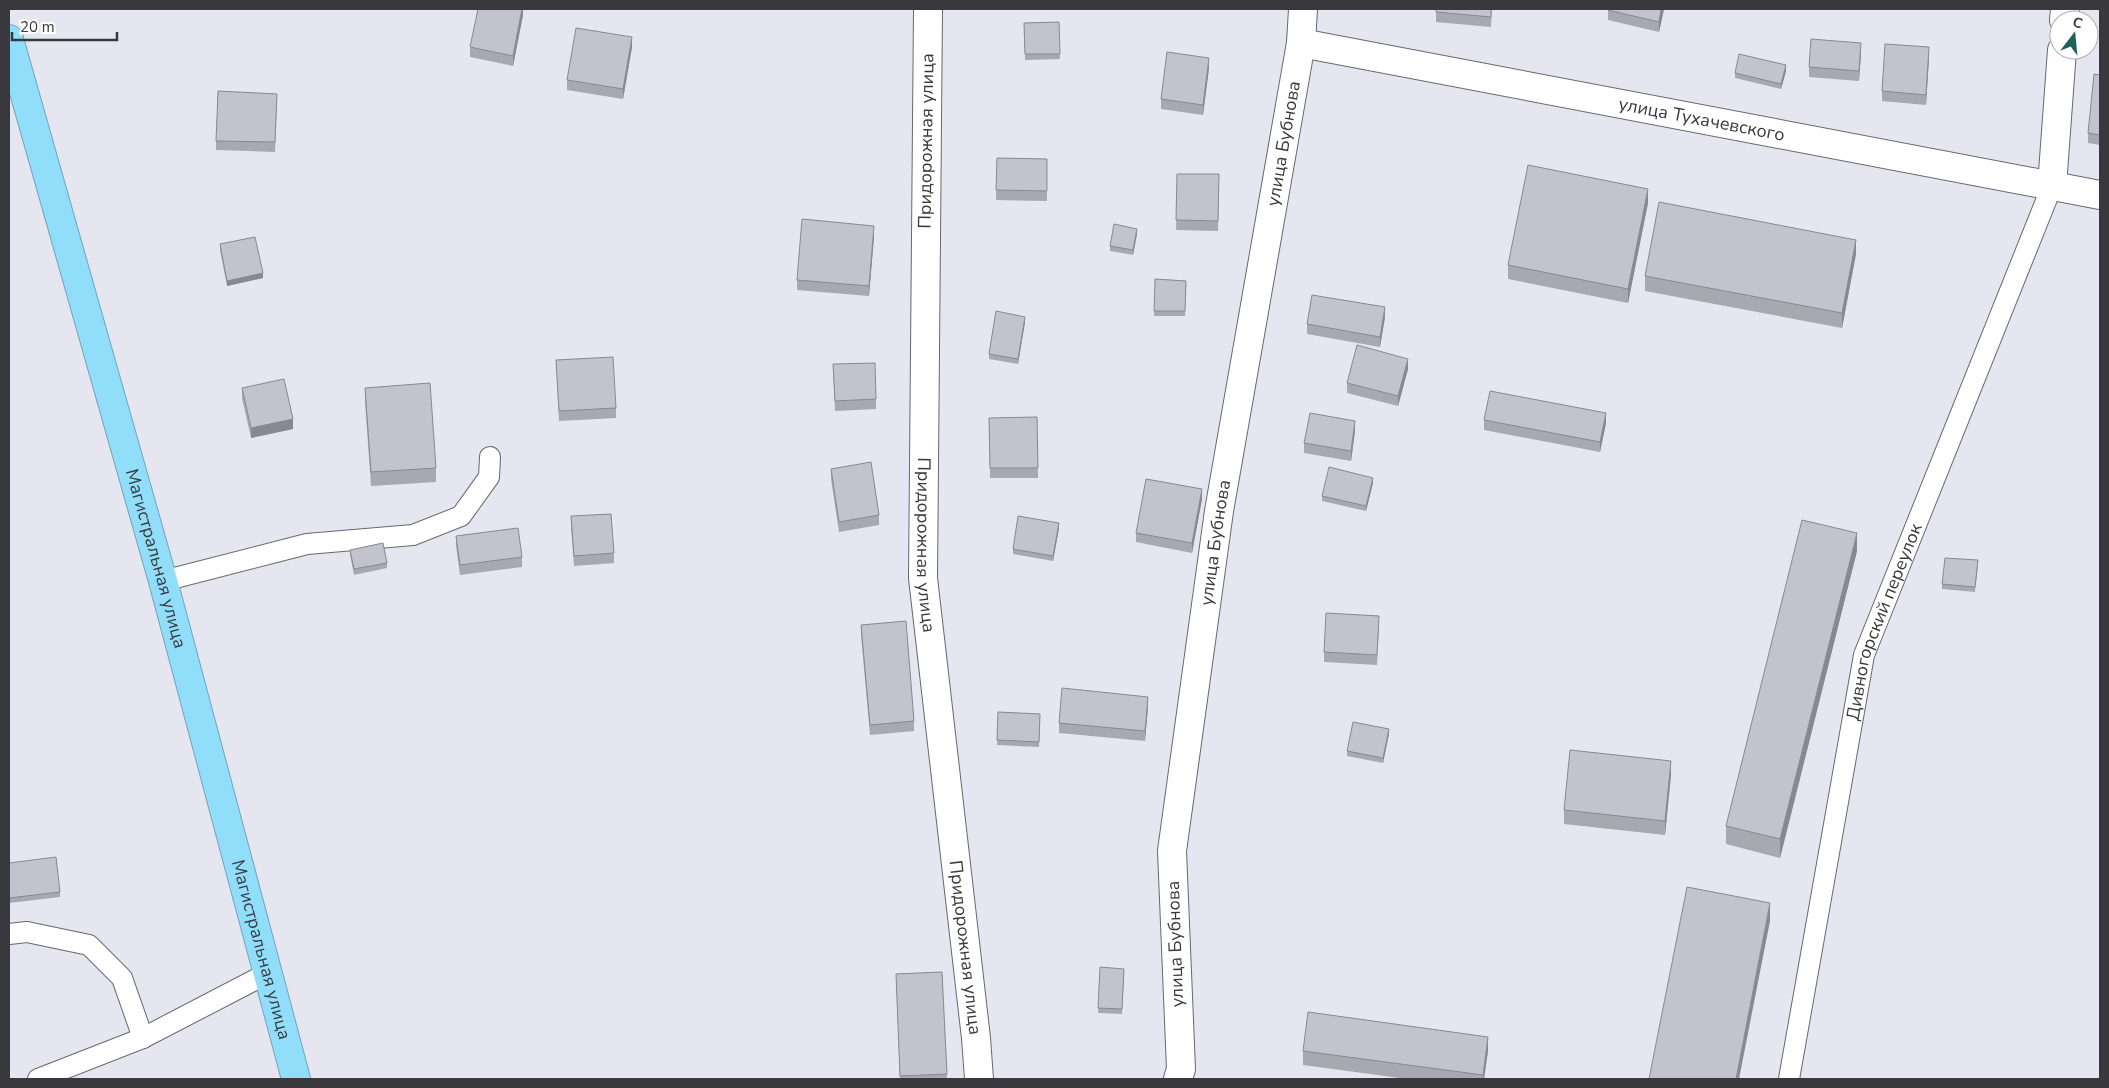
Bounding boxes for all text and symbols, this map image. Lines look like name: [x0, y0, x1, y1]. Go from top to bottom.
scale bar: [12, 10, 118, 42]
north arrow: [2049, 10, 2099, 60]
text: С: [2070, 13, 2085, 34]
text: 20 m: [20, 17, 55, 37]
street label: Придорожная улица: [912, 53, 940, 229]
street label: улица Бубнова: [1261, 79, 1306, 208]
street label: улица Тухачевского: [1617, 92, 1787, 147]
street label: Придорожная улица: [911, 457, 941, 634]
street label: Магистральная улица: [120, 466, 192, 651]
street label: улица Бубнова: [1194, 478, 1236, 607]
street label: Дивногорский переулок: [1841, 519, 1928, 722]
street label: Магистральная улица: [226, 857, 297, 1042]
street label: Придорожная улица: [944, 859, 988, 1036]
street label: улица Бубнова: [1161, 880, 1189, 1008]

